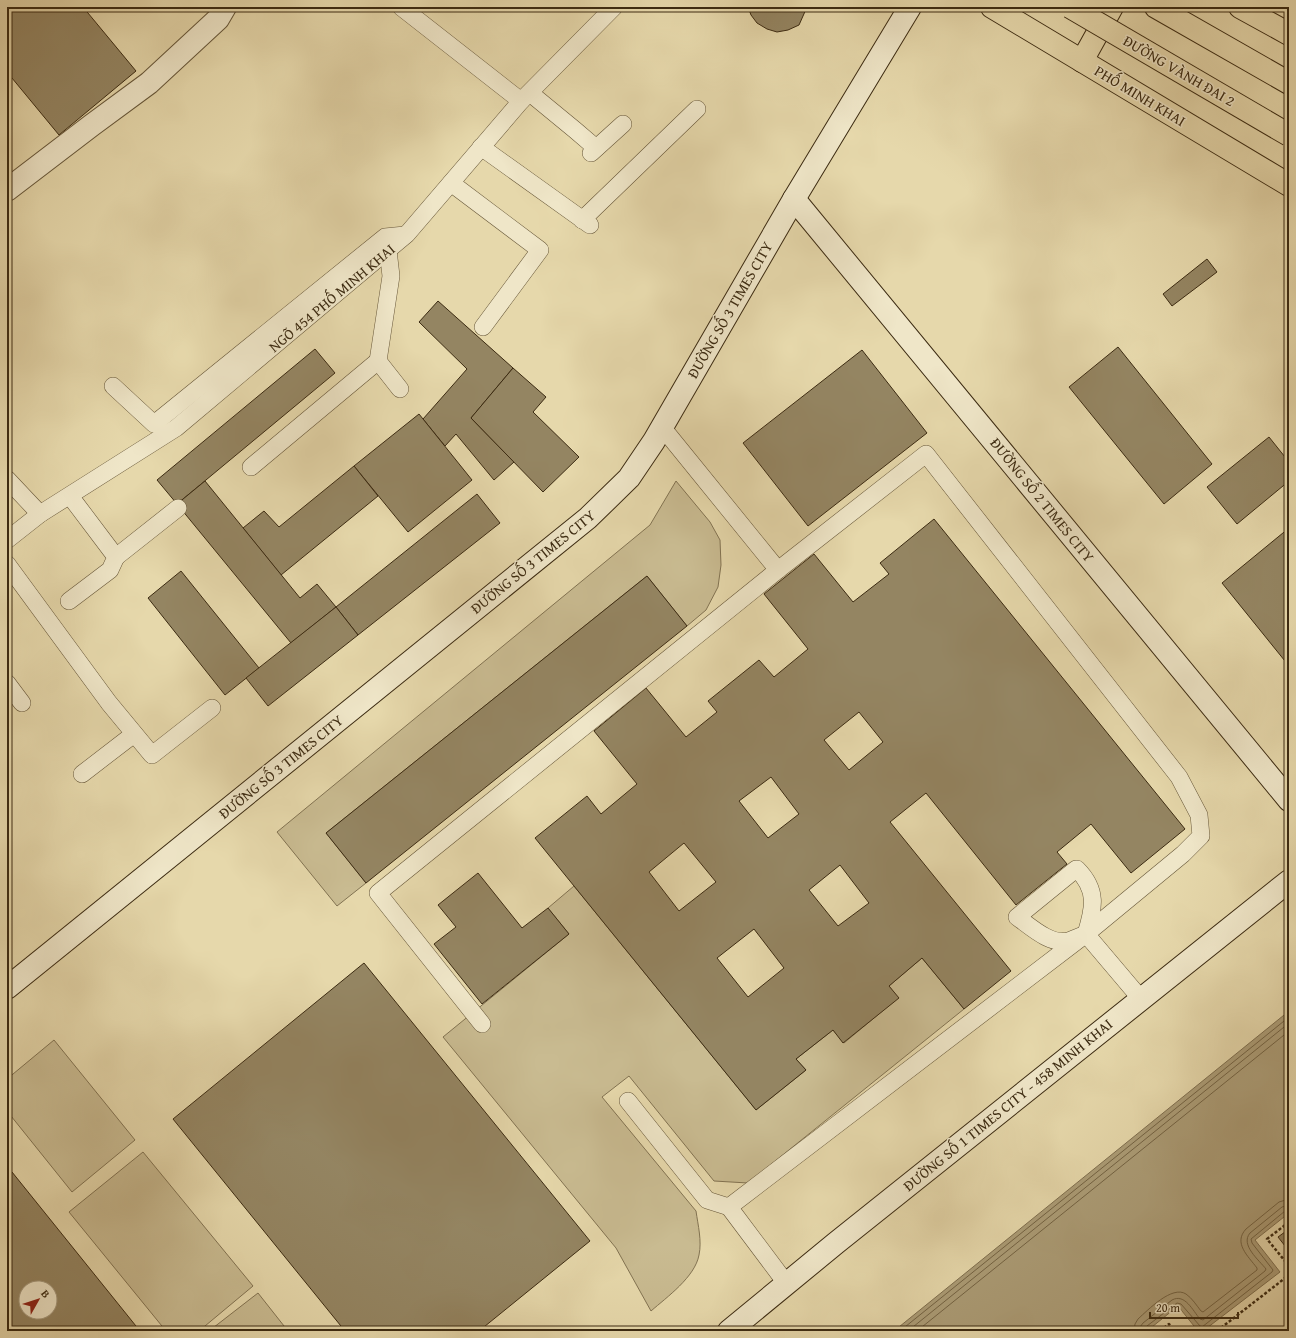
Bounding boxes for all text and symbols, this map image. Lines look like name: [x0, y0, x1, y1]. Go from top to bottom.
street label: ĐƯỜNG VÀNH ĐAI 2: [1119, 30, 1239, 111]
street label: PHỐ MINH KHAI: [1091, 59, 1190, 131]
street label: ĐƯỜNG SỐ 3 TIMES CITY: [681, 237, 777, 382]
street label: NGÕ 454 PHỐ MINH KHAI: [263, 238, 399, 357]
street label: ĐƯỜNG SỐ 2 TIMES CITY: [986, 432, 1100, 566]
street label: ĐƯỜNG SỐ 3 TIMES CITY: [465, 504, 599, 618]
street label: ĐƯỜNG SỐ 3 TIMES CITY: [213, 709, 347, 823]
street label: ĐƯỜNG SỐ 1 TIMES CITY - 458 MINH KHAI: [898, 1013, 1117, 1196]
north arrow: [18, 1280, 58, 1320]
text: B: [37, 1286, 54, 1302]
scale bar: [1150, 1294, 1238, 1320]
text: 20 m: [1156, 1299, 1180, 1316]

